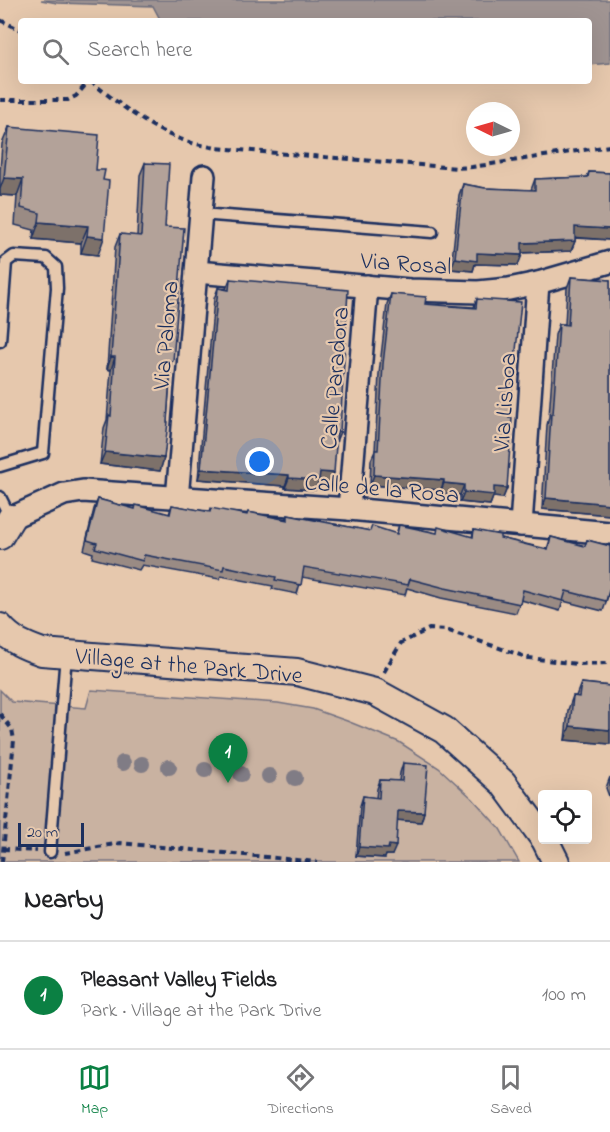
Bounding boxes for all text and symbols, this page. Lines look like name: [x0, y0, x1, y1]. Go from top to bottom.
search box: [18, 18, 592, 84]
icon: search: [39, 35, 72, 68]
text: Search here: [87, 35, 192, 67]
north arrow: [466, 102, 520, 156]
street label: Via Rosal: [358, 245, 452, 286]
street label: Via Paloma: [145, 279, 190, 392]
street label: Calle Paradora: [313, 305, 360, 451]
street label: Via Lisboa: [486, 351, 527, 454]
your location: [245, 447, 274, 476]
street label: Calle de la Rosa: [303, 466, 461, 515]
street label: Village at the Park Drive: [73, 640, 304, 695]
pin: 1: [208, 734, 248, 783]
map controls: [538, 790, 592, 844]
button: locate: [538, 790, 592, 844]
scale bar: [18, 820, 84, 848]
text: 20 m: [27, 821, 58, 845]
text: Nearby: [24, 882, 103, 920]
text: Pleasant Valley Fields: [81, 965, 277, 997]
text: 1: [40, 981, 47, 1010]
text: 100 m: [542, 981, 586, 1010]
text: Park · Village at the Park Drive: [81, 997, 321, 1026]
tab: Map: [78, 1061, 111, 1121]
tab: Directions: [267, 1061, 334, 1121]
tab: Saved: [490, 1061, 532, 1121]

